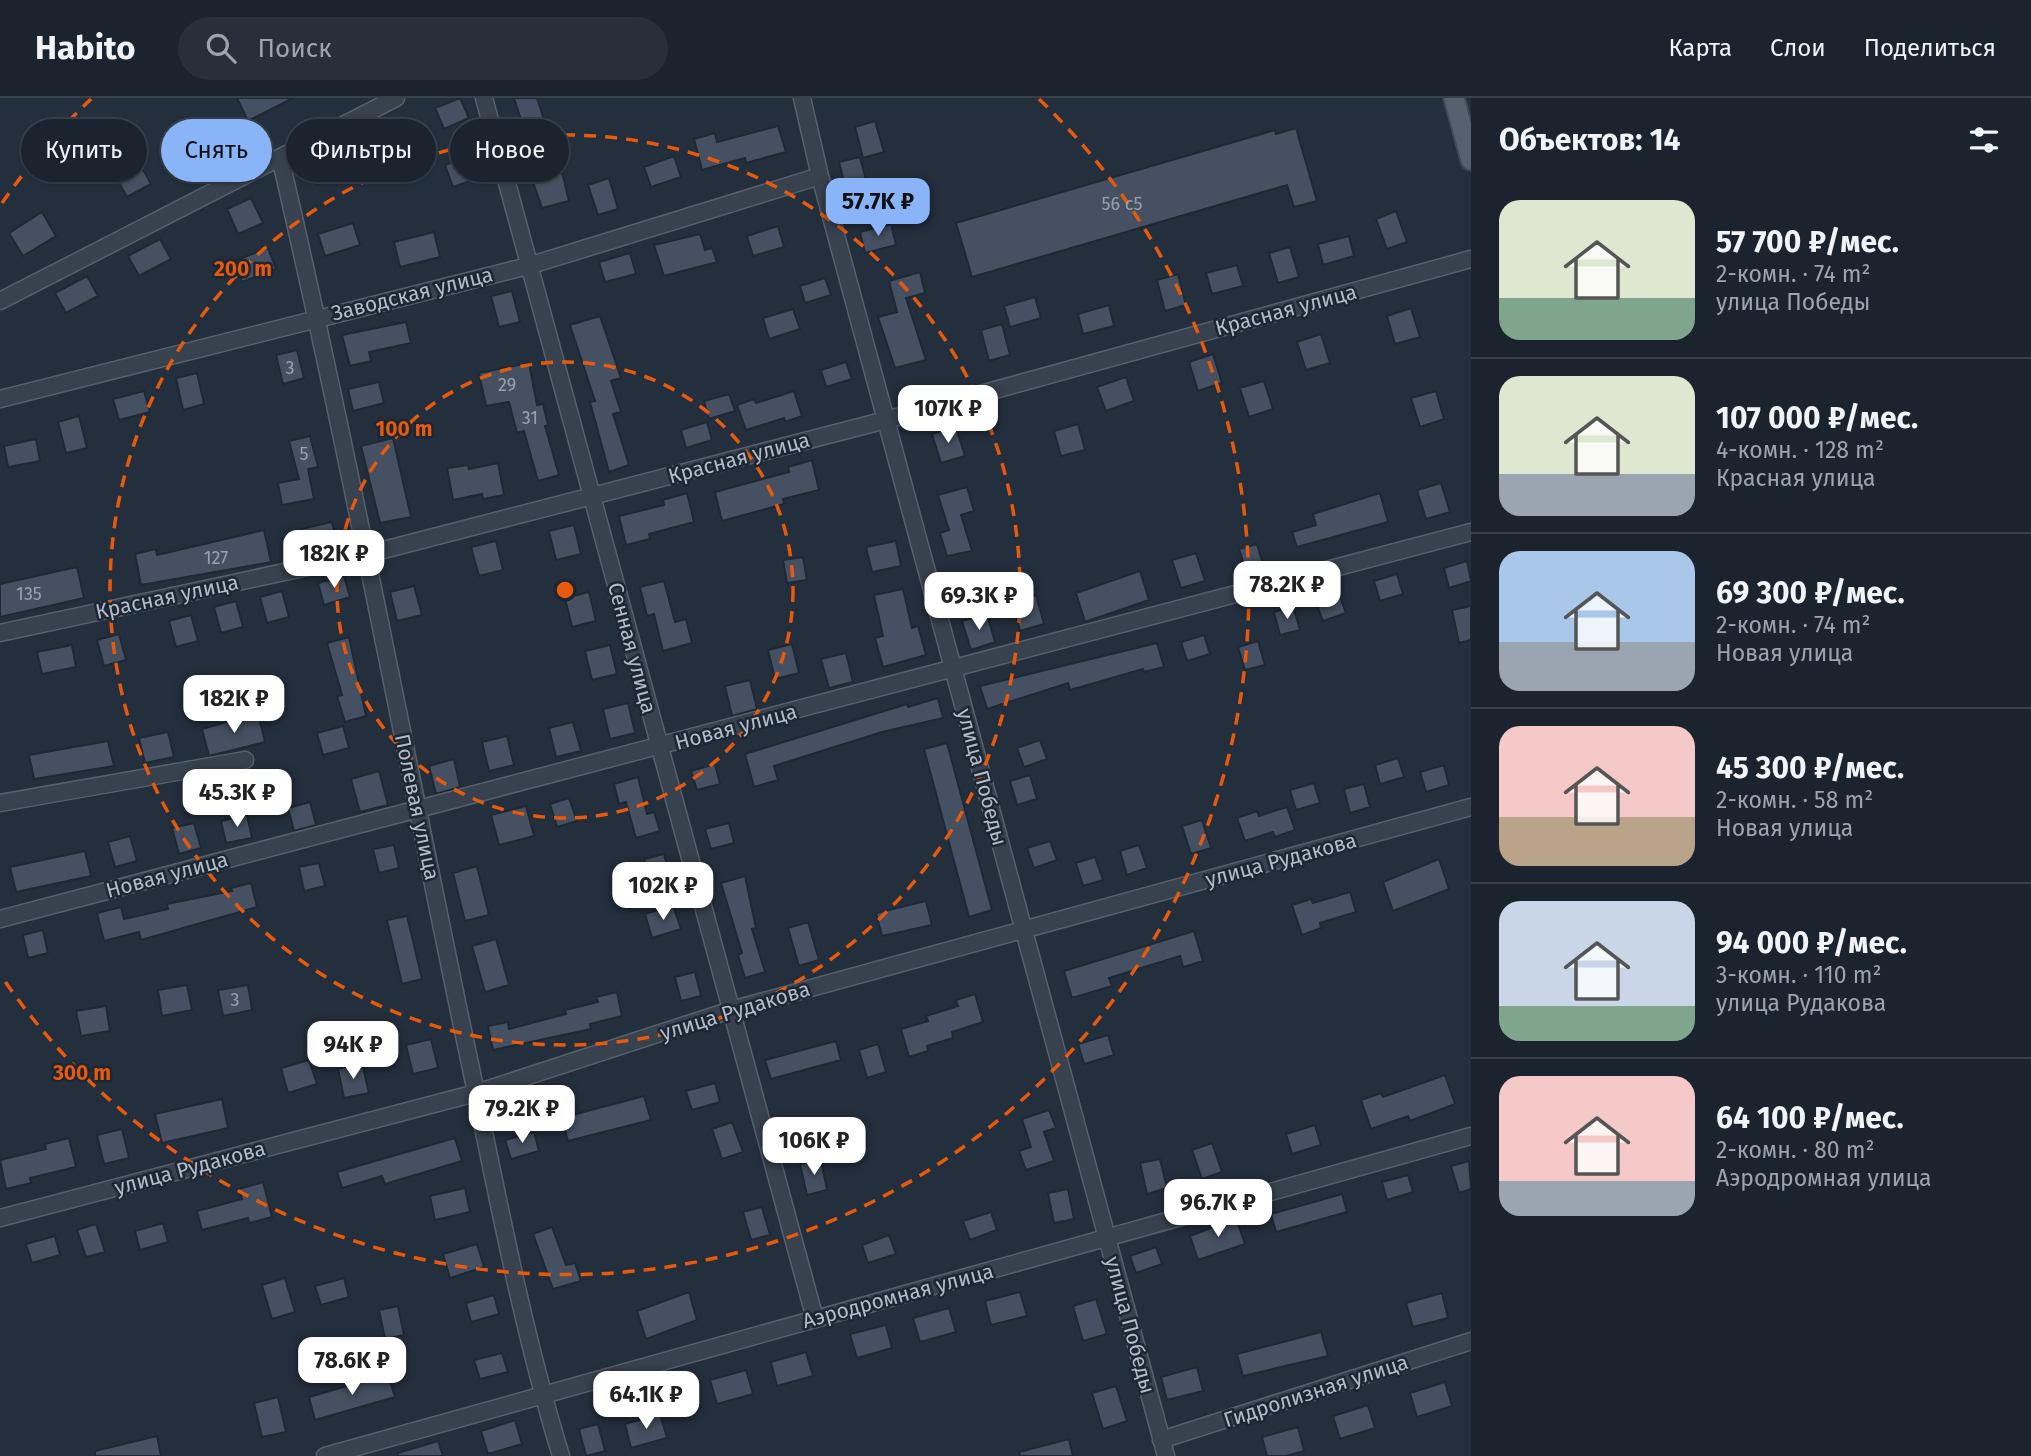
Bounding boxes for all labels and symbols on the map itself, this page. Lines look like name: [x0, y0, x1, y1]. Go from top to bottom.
pin: 57.7K ₽: [813, 178, 943, 238]
house number: 56 с5: [1101, 193, 1143, 215]
text: 200 m: [214, 256, 272, 282]
street label: Заводская улица: [329, 261, 495, 327]
street label: Красная улица: [1212, 279, 1360, 341]
house number: 3: [286, 357, 294, 379]
house number: 29: [498, 374, 516, 396]
pin: 107K ₽: [891, 386, 1005, 445]
house number: 31: [522, 407, 538, 429]
text: 100 m: [375, 416, 433, 442]
street label: Красная улица: [665, 427, 813, 489]
house number: 5: [299, 443, 309, 465]
pin: 182K ₽: [277, 531, 391, 590]
house number: 127: [204, 547, 228, 569]
pin: 78.2K ₽: [1222, 561, 1352, 621]
street label: Красная улица: [93, 569, 241, 625]
pin: 69.3K ₽: [914, 573, 1044, 632]
centre of rings: [553, 578, 577, 602]
street label: Сенная улица: [602, 580, 662, 716]
house number: 135: [16, 583, 42, 605]
pin: 182K ₽: [177, 676, 291, 735]
street label: Новая улица: [672, 698, 800, 756]
street label: улица Победы: [951, 706, 1013, 848]
street label: Полевая улица: [389, 732, 445, 882]
pin: 45.3K ₽: [172, 770, 302, 829]
street label: улица Рудакова: [1203, 827, 1359, 893]
street label: Новая улица: [103, 846, 231, 904]
pin: 102K ₽: [606, 862, 720, 922]
street label: улица Рудакова: [657, 976, 813, 1046]
house number: 3: [231, 989, 239, 1011]
pin: 94K ₽: [304, 1021, 402, 1081]
text: 300 m: [52, 1060, 111, 1086]
pin: 79.2K ₽: [457, 1086, 587, 1145]
pin: 106K ₽: [757, 1118, 871, 1177]
street label: улица Рудакова: [112, 1135, 268, 1201]
pin: 96.7K ₽: [1153, 1180, 1283, 1239]
street label: улица Победы: [1099, 1254, 1161, 1396]
street label: Аэродромная улица: [800, 1258, 996, 1334]
pin: 78.6K ₽: [287, 1338, 417, 1397]
street label: Гидролизная улица: [1220, 1349, 1412, 1433]
pin: 64.1K ₽: [581, 1372, 711, 1431]

